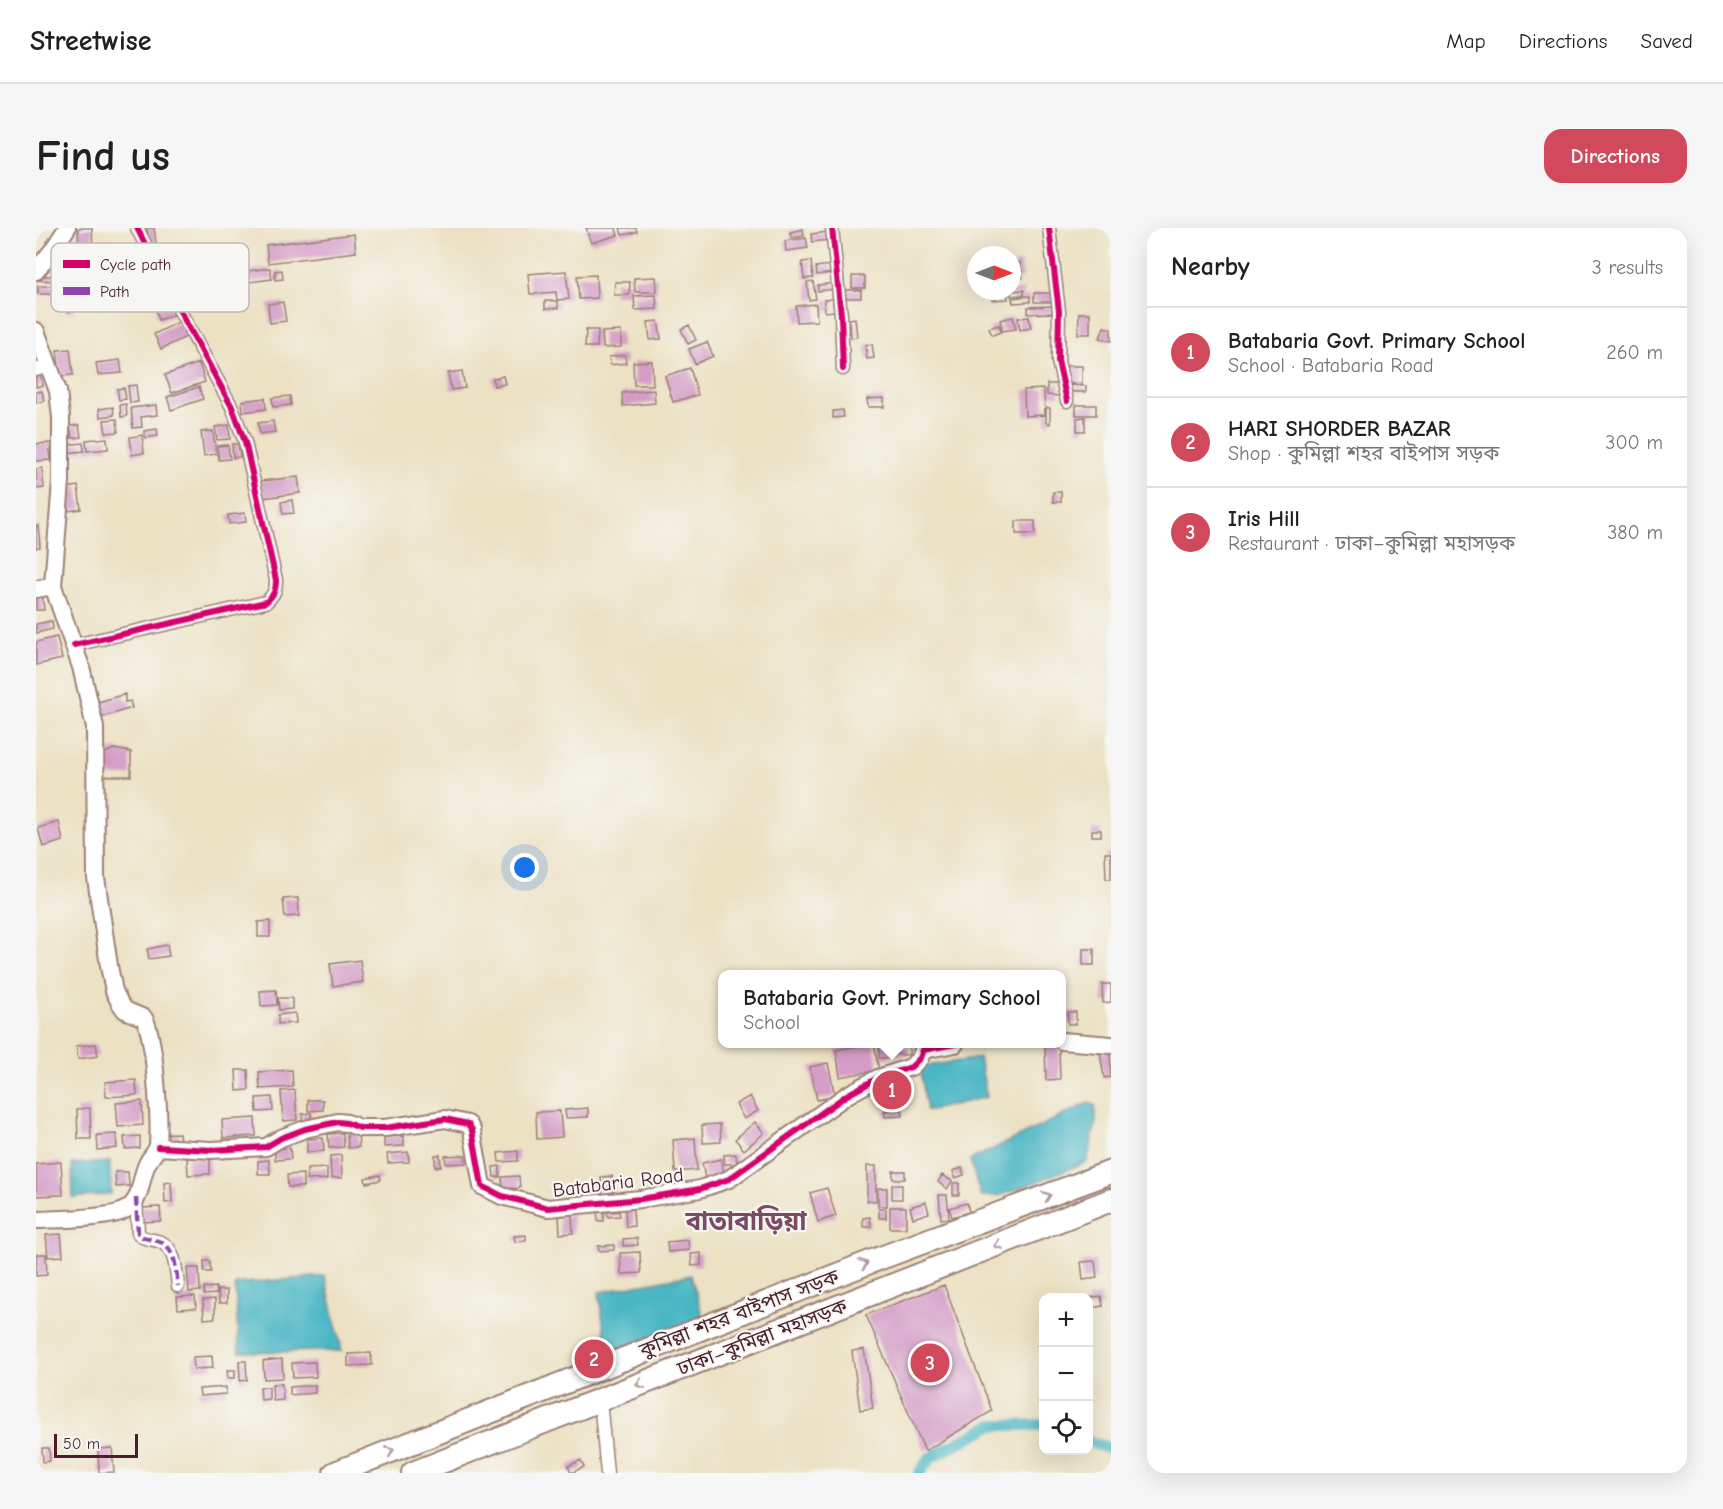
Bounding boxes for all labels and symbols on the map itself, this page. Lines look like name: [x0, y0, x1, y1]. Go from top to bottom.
legend: [51, 243, 249, 312]
north arrow: [967, 246, 1021, 300]
text: Cycle path: [100, 256, 171, 274]
text: Path: [100, 283, 130, 301]
your location: [510, 853, 539, 882]
pin: 1: [872, 1068, 912, 1112]
street label: Batabaria Road: [551, 1163, 685, 1202]
one-way arrow: [1041, 1191, 1052, 1203]
district label: বাতাবাড়িয়া: [684, 1205, 807, 1237]
one-way arrow: [993, 1237, 1004, 1250]
one-way arrow: [858, 1259, 869, 1271]
street label: কুমিল্লা শহর বাইপাস সড়ক: [635, 1264, 843, 1362]
street label: ঢাকা–কুমিল্লা মহাসড়ক: [673, 1293, 851, 1381]
pin: 2: [574, 1336, 614, 1382]
pin: 3: [910, 1340, 950, 1386]
one-way arrow: [636, 1377, 646, 1390]
scale bar: [54, 1431, 138, 1458]
one-way arrow: [384, 1446, 394, 1459]

